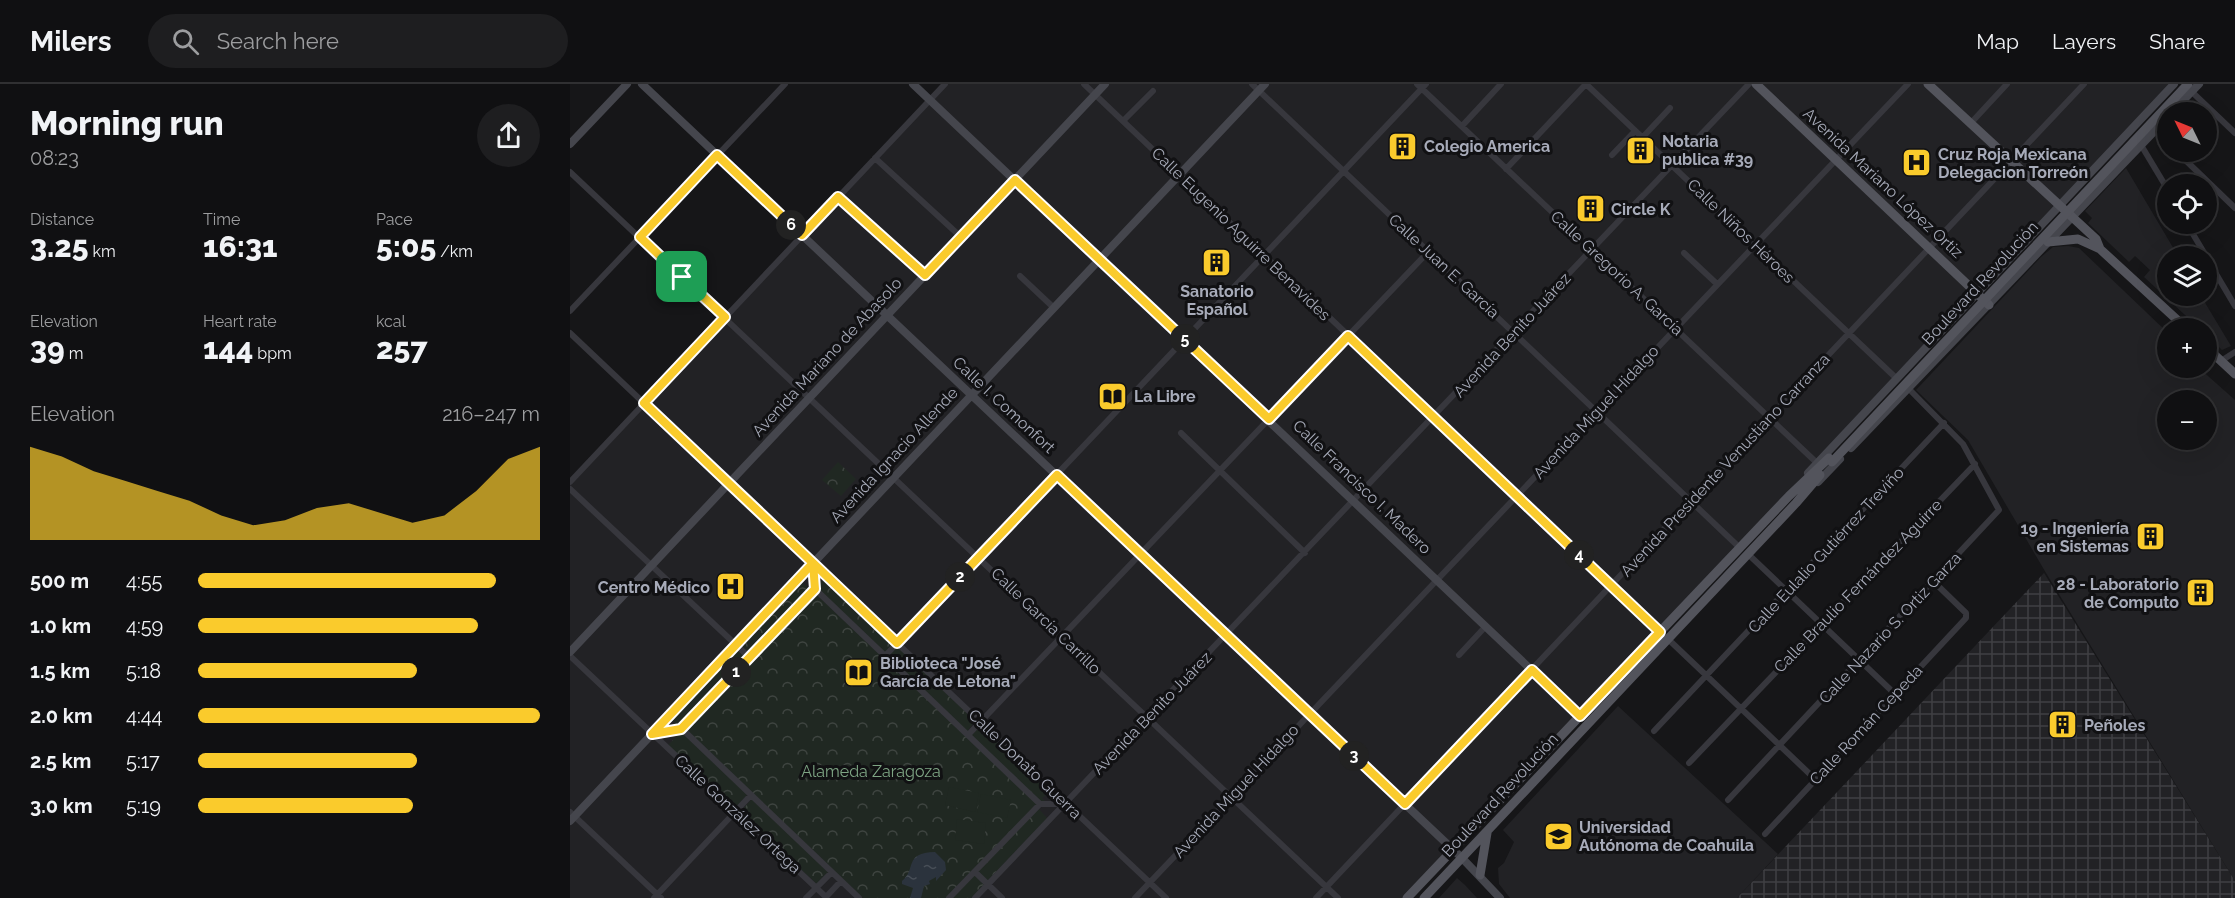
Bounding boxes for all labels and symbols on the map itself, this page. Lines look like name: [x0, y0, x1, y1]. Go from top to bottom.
north arrow: [2157, 102, 2217, 162]
street label: Avenida Mariano López Ortiz: [1799, 104, 1967, 262]
building icon: Colegio America: [1387, 130, 1419, 162]
place label: Notaria publica #39: [1662, 132, 1753, 169]
building icon: Notaria publica #39: [1625, 134, 1657, 166]
place label: Colegio America: [1424, 137, 1550, 156]
street label: Calle Eugenio Aguirre Benavides: [1148, 143, 1334, 325]
place label: Cruz Roja Mexicana Delegacion Torreón: [1938, 145, 2088, 182]
hospital icon: Cruz Roja Mexicana Delegacion Torreón: [1901, 147, 1933, 179]
street label: Calle Niños Héroes: [1684, 175, 1799, 287]
building icon: Circle K: [1574, 193, 1606, 225]
place label: Circle K: [1611, 200, 1671, 219]
street label: Calle Gregorio A. García: [1547, 207, 1687, 339]
pin: 6: [776, 210, 806, 240]
street label: Calle Juan E. García: [1385, 210, 1503, 322]
street label: Boulevard Revolución: [1918, 217, 2042, 349]
building icon: Sanatorio Español: [1201, 247, 1233, 279]
pin: [656, 251, 707, 302]
street label: Avenida Benito Juárez: [1449, 269, 1575, 401]
street label: Avenida Mariano de Abasolo: [748, 274, 906, 440]
place label: Sanatorio Español: [1180, 282, 1254, 319]
pin: 5: [1170, 324, 1200, 354]
street label: Avenida Miguel Hidalgo: [1529, 341, 1663, 483]
street label: Avenida Presidente Venustiano Carranza: [1616, 350, 1834, 580]
street label: Calle I. Comonfort: [949, 353, 1059, 458]
library icon: La Libre: [1097, 380, 1129, 412]
street label: Avenida Ignacio Allende: [826, 383, 962, 527]
place label: La Libre: [1134, 387, 1196, 406]
street label: Calle Francisco I. Madero: [1289, 416, 1435, 558]
street label: Calle Eulalio Gutiérrez Treviño: [1744, 463, 1908, 637]
street label: Calle Braulio Fernández Aguirre: [1770, 495, 1946, 677]
place label: 19 - Ingeniería en Sistemas: [2021, 519, 2129, 556]
building icon: 19 - Ingeniería en Sistemas: [2134, 521, 2166, 553]
pin: 4: [1564, 540, 1594, 570]
street label: Calle Nazario S. Ortiz Garza: [1815, 548, 1965, 708]
pin: 2: [945, 562, 975, 592]
street label: Calle García Carrillo: [987, 564, 1105, 678]
hospital icon: Centro Médico: [715, 571, 747, 603]
place label: 28 - Laboratorio de Computo: [2057, 575, 2179, 612]
building icon: 28 - Laboratorio de Computo: [2184, 577, 2216, 609]
place label: Centro Médico: [598, 578, 710, 597]
street label: Avenida Benito Juárez: [1089, 648, 1216, 778]
place label: Biblioteca "José García de Letona": [880, 654, 1016, 691]
library icon: Biblioteca "José García de Letona": [843, 656, 875, 688]
pin: 1: [721, 657, 751, 687]
street label: Calle Román Cepeda: [1806, 661, 1926, 789]
street label: Calle Donato Guerra: [964, 705, 1086, 823]
building icon: Peñoles: [2047, 709, 2079, 741]
place label: Peñoles: [2084, 716, 2145, 735]
street label: Avenida Miguel Hidalgo: [1169, 720, 1303, 862]
street label: Boulevard Revolución: [1438, 729, 1562, 861]
pin: 3: [1339, 741, 1369, 771]
street label: Calle González Ortega: [671, 751, 805, 877]
park label: Alameda Zaragoza: [801, 762, 941, 781]
place label: Universidad Autónoma de Coahuila: [1579, 818, 1754, 855]
school or university icon: Universidad Autónoma de Coahuila: [1542, 820, 1574, 852]

